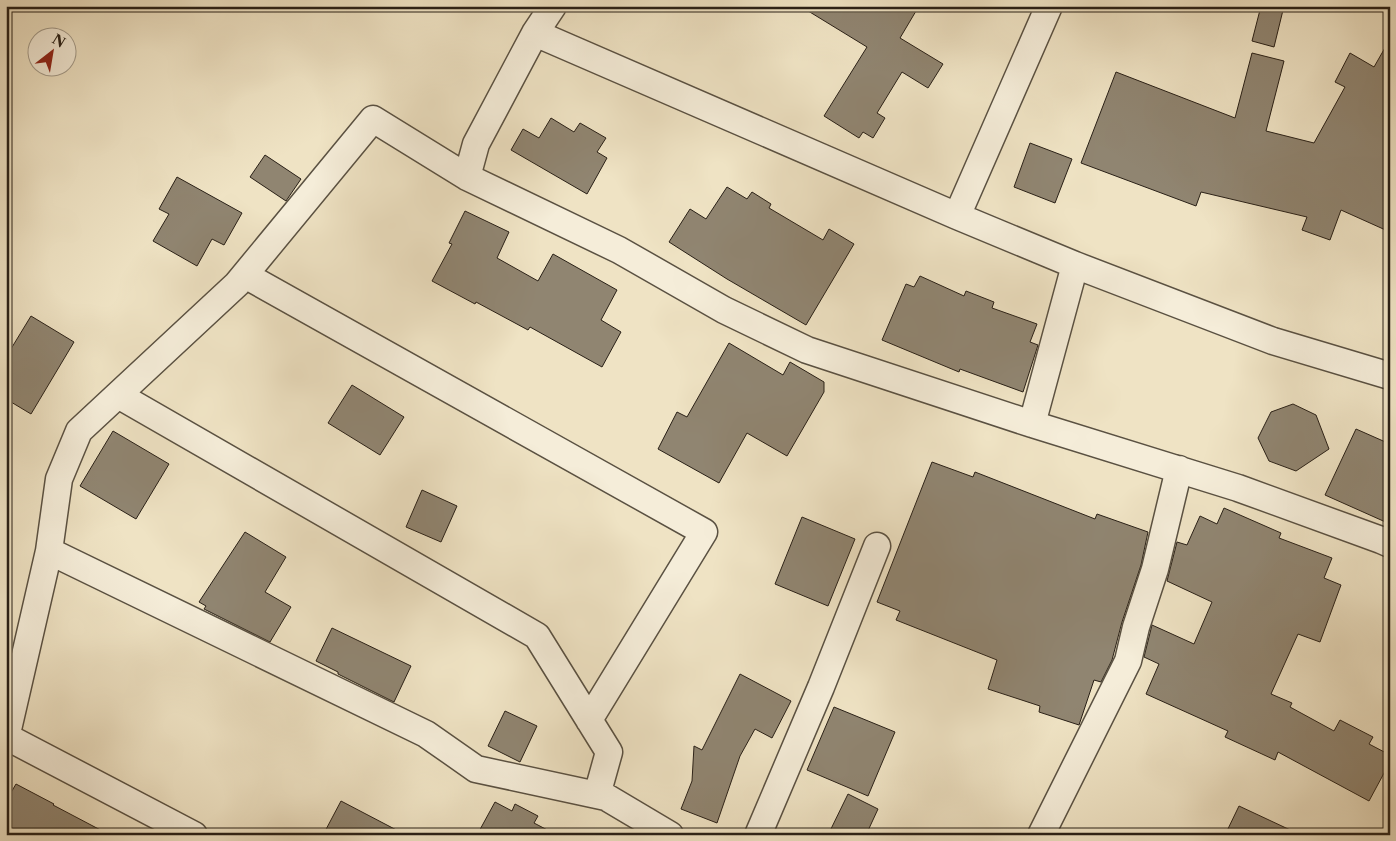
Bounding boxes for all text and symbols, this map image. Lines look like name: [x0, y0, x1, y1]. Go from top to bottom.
north arrow: [28, 28, 78, 78]
text: N: [49, 30, 69, 52]

